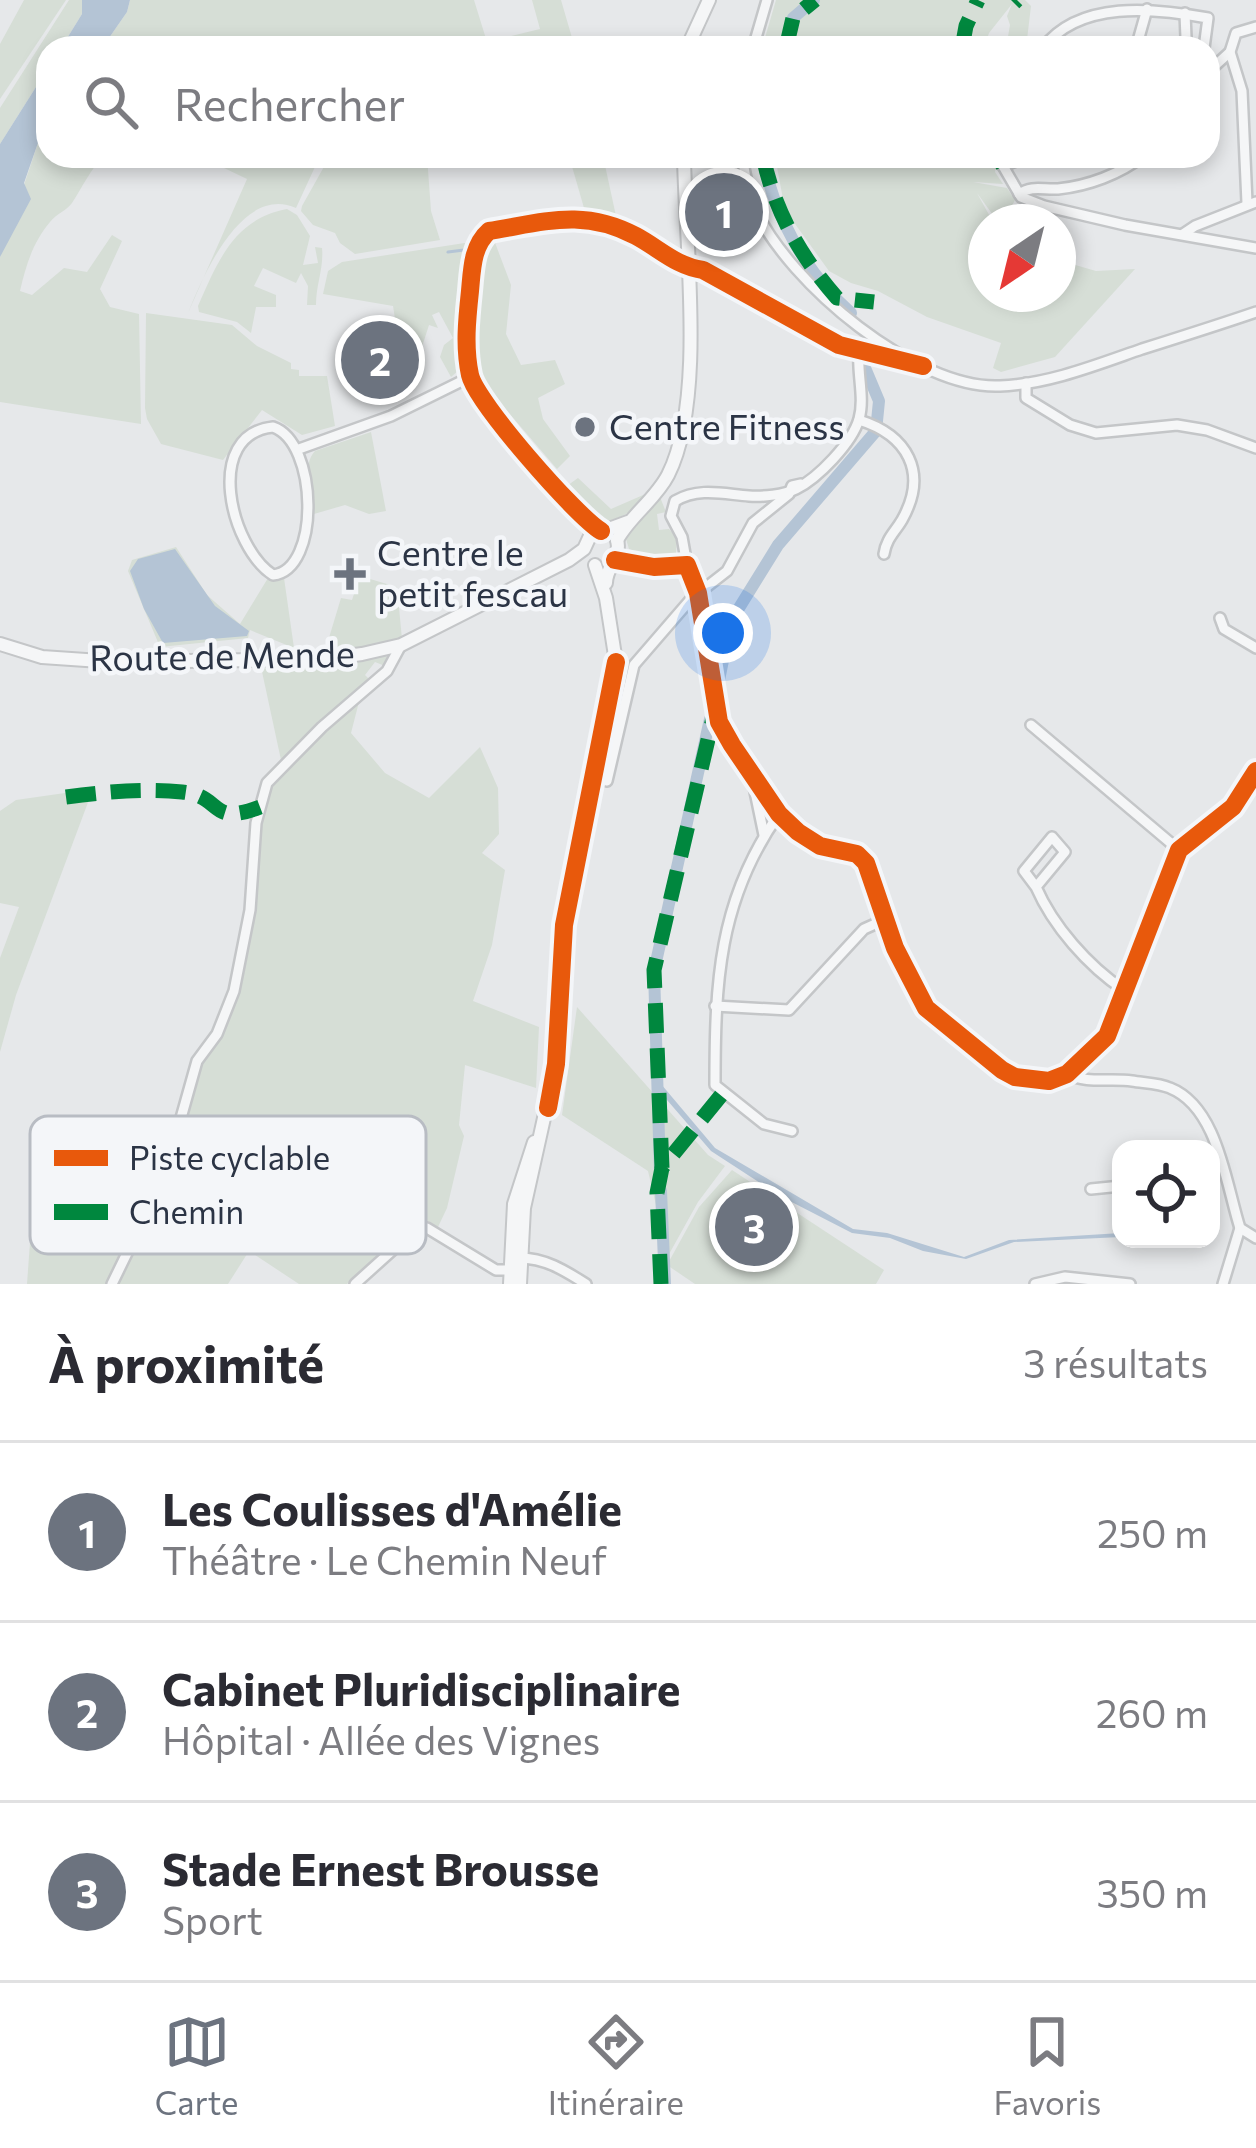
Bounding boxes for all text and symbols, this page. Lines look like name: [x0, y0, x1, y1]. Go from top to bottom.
search box: [36, 36, 1220, 168]
icon: search: [78, 69, 144, 135]
text: Rechercher: [174, 75, 405, 130]
pin: 1: [685, 167, 763, 257]
north arrow: [968, 204, 1076, 312]
pin: 2: [341, 315, 419, 405]
place label: Centre Fitness: [609, 403, 845, 447]
marker: Centre Fitness: [572, 414, 598, 440]
place label: Centre le petit fescau: [377, 529, 568, 614]
marker: Centre le petit fescau: [334, 558, 366, 590]
your location: [693, 603, 753, 663]
street label: Route de Mende: [89, 630, 355, 678]
legend: [30, 1116, 426, 1254]
text: Piste cyclable: [129, 1136, 330, 1177]
map controls: [1112, 1140, 1220, 1248]
button: locate: [1112, 1140, 1220, 1248]
pin: 3: [715, 1182, 793, 1272]
text: Chemin: [129, 1190, 244, 1231]
text: À proximité: [48, 1331, 324, 1394]
text: 3 résultats: [1023, 1338, 1208, 1386]
text: Les Coulisses d'Amélie: [162, 1480, 622, 1535]
text: 1: [78, 1508, 96, 1556]
text: 250 m: [1097, 1508, 1208, 1556]
text: Théâtre · Le Chemin Neuf: [162, 1535, 607, 1583]
text: Cabinet Pluridisciplinaire: [162, 1660, 681, 1715]
text: 2: [76, 1688, 98, 1736]
text: 260 m: [1096, 1688, 1208, 1736]
text: Hôpital · Allée des Vignes: [162, 1715, 600, 1763]
text: Stade Ernest Brousse: [162, 1840, 599, 1895]
text: 3: [76, 1868, 98, 1916]
text: 350 m: [1096, 1868, 1208, 1916]
text: Sport: [162, 1895, 263, 1943]
tab: Carte: [155, 2009, 238, 2122]
tab: Itinéraire: [548, 2009, 684, 2122]
tab: Favoris: [993, 2009, 1101, 2122]

